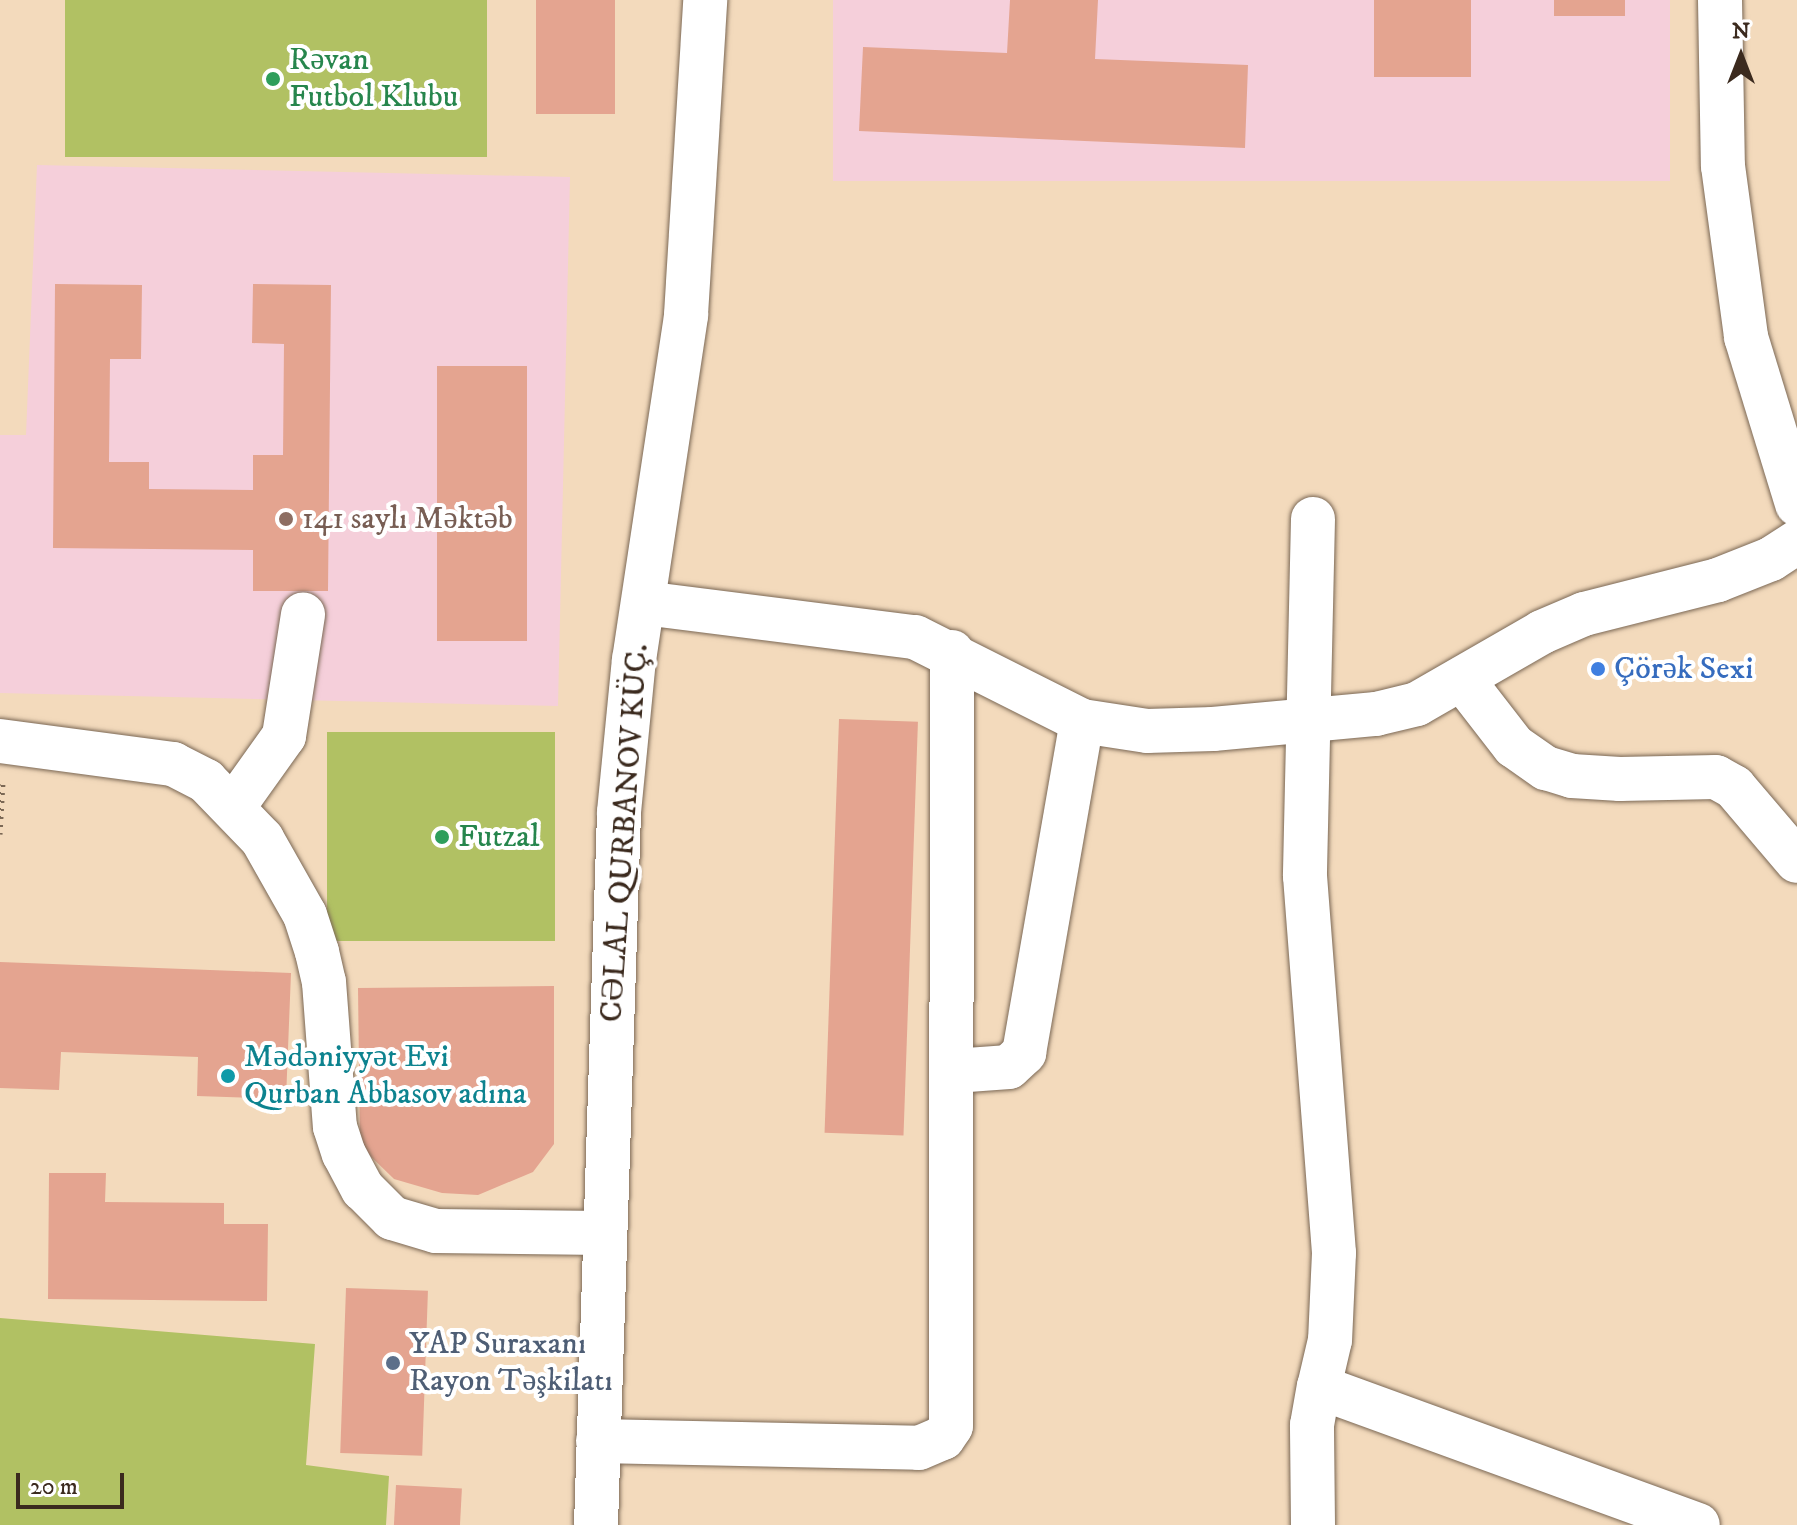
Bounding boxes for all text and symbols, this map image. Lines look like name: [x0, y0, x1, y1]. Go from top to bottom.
north arrow: [1701, 16, 1781, 96]
text: N: [1732, 18, 1750, 45]
place label: Rəvan Futbol Klubu: [289, 42, 458, 117]
marker: Rəvan Futbol Klubu: [264, 70, 282, 88]
place label: 141 saylı Məktəb: [302, 500, 513, 538]
marker: 141 saylı Məktəb: [277, 510, 295, 528]
street label: CƏLAL QURBANOV KÜÇ.: [593, 642, 657, 1024]
place label: Çörək Sexi: [1614, 650, 1754, 688]
marker: Çörək Sexi: [1589, 660, 1607, 678]
place label: Futzal: [458, 818, 540, 856]
marker: Futzal: [433, 828, 451, 846]
place label: Mədəniyyət Evi Qurban Abbasov adına: [244, 1039, 527, 1114]
marker: Mədəniyyət Evi Qurban Abbasov adına: [219, 1067, 237, 1085]
place label: YAP Suraxanı Rayon Təşkilatı: [409, 1326, 613, 1401]
marker: YAP Suraxanı Rayon Təşkilatı: [384, 1354, 402, 1372]
scale bar: [20, 1457, 128, 1507]
text: 20 m: [30, 1472, 78, 1502]

